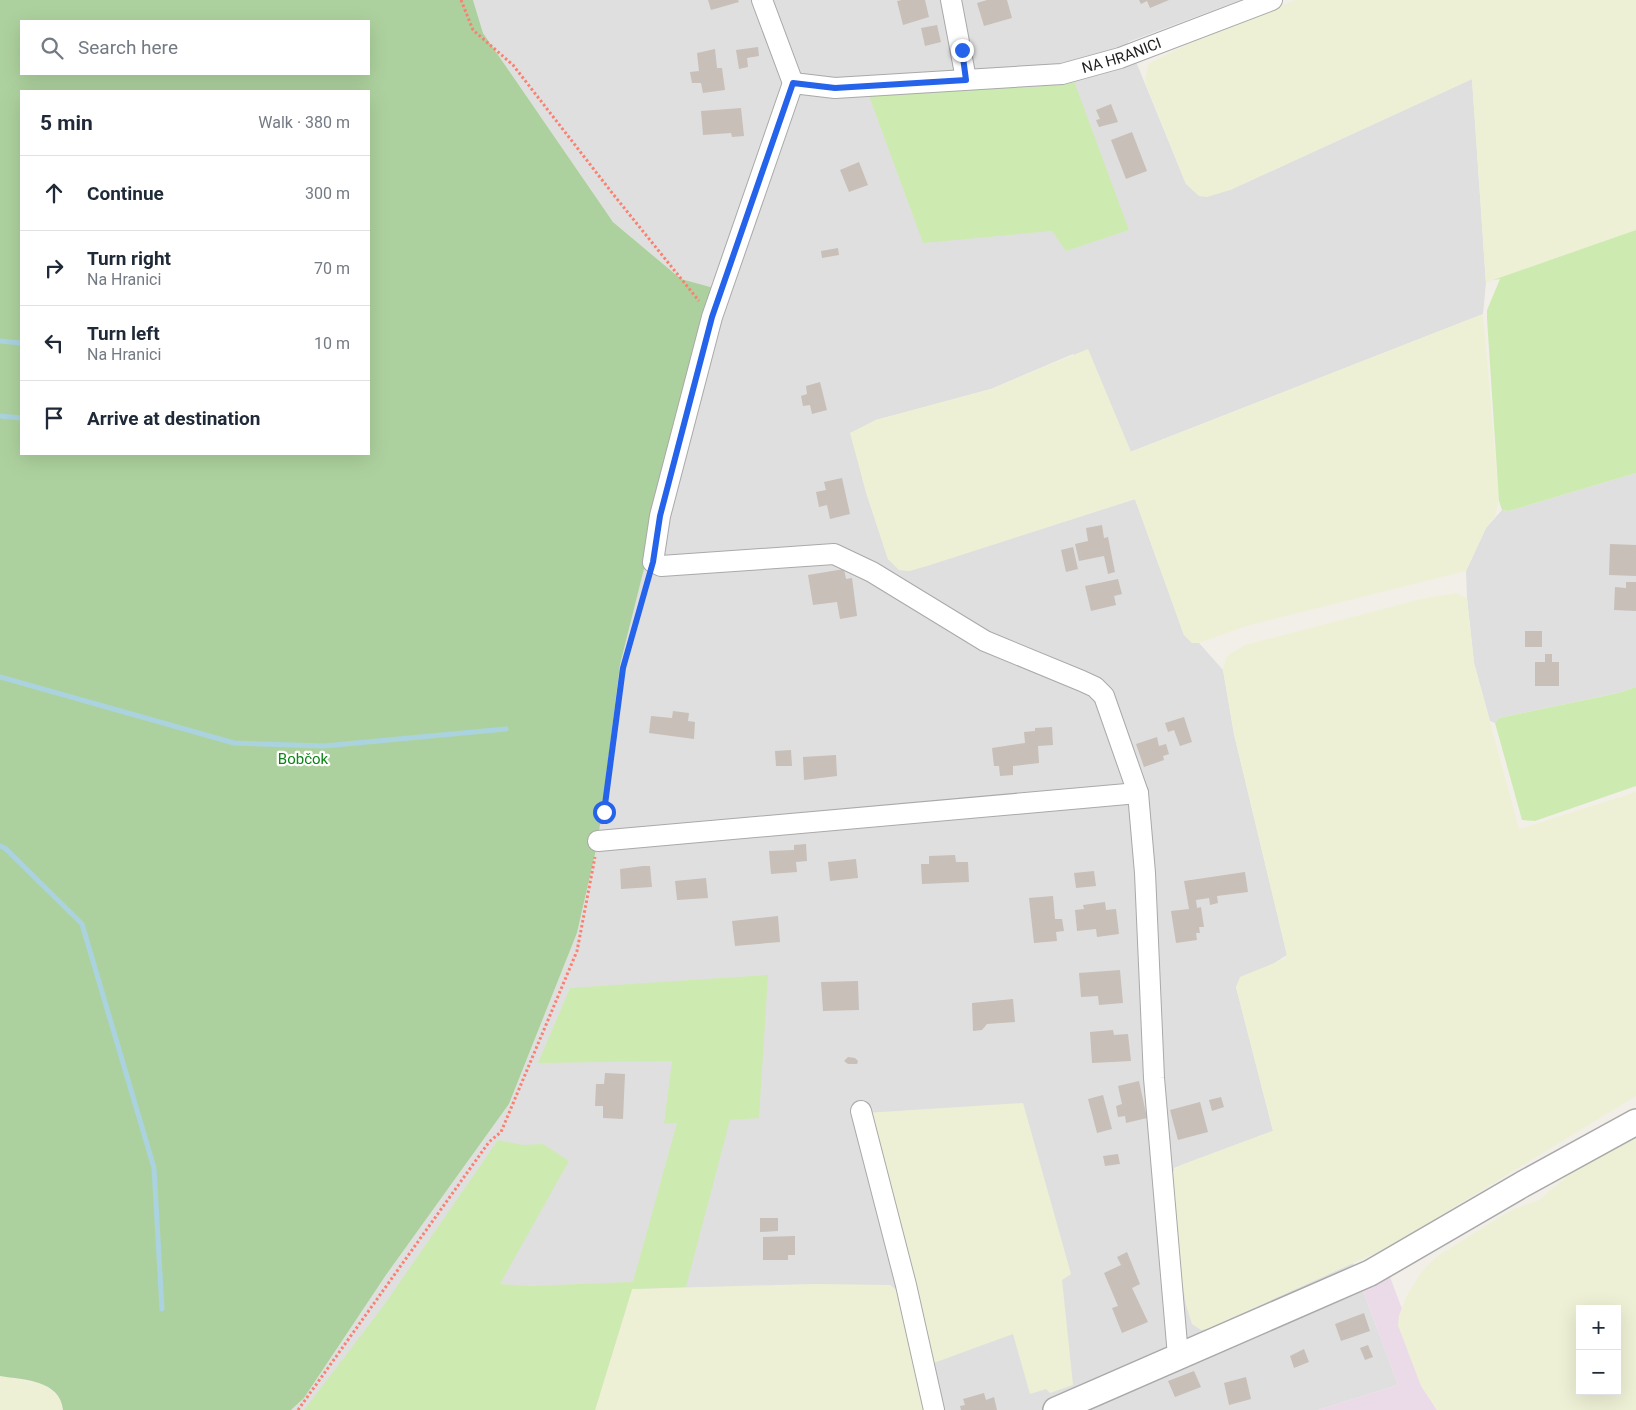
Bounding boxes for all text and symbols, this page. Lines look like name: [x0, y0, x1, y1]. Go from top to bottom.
search box: [20, 20, 370, 75]
icon: search: [38, 34, 66, 62]
street label: NA HRANICI: [1080, 34, 1164, 77]
text: Search here: [78, 36, 178, 59]
route end: [951, 39, 974, 62]
text: 5 min: [40, 111, 93, 135]
text: Walk · 380 m: [258, 113, 350, 132]
icon: ahead: [40, 179, 68, 207]
text: Continue: [87, 182, 164, 205]
text: 300 m: [305, 184, 350, 203]
text: Turn right: [87, 247, 171, 270]
icon: right: [40, 254, 68, 282]
text: 70 m: [314, 259, 350, 278]
text: Na Hranici: [87, 270, 161, 289]
text: Turn left: [87, 322, 160, 345]
icon: left: [40, 329, 68, 357]
text: 10 m: [314, 334, 350, 353]
text: Na Hranici: [87, 345, 161, 364]
icon: arrive: [40, 404, 68, 432]
text: Arrive at destination: [87, 407, 260, 430]
park label: Bobčok: [278, 750, 329, 768]
route start: [593, 801, 616, 824]
map controls: [1576, 1305, 1621, 1395]
button: +: [1576, 1305, 1621, 1350]
button: −: [1576, 1350, 1621, 1395]

